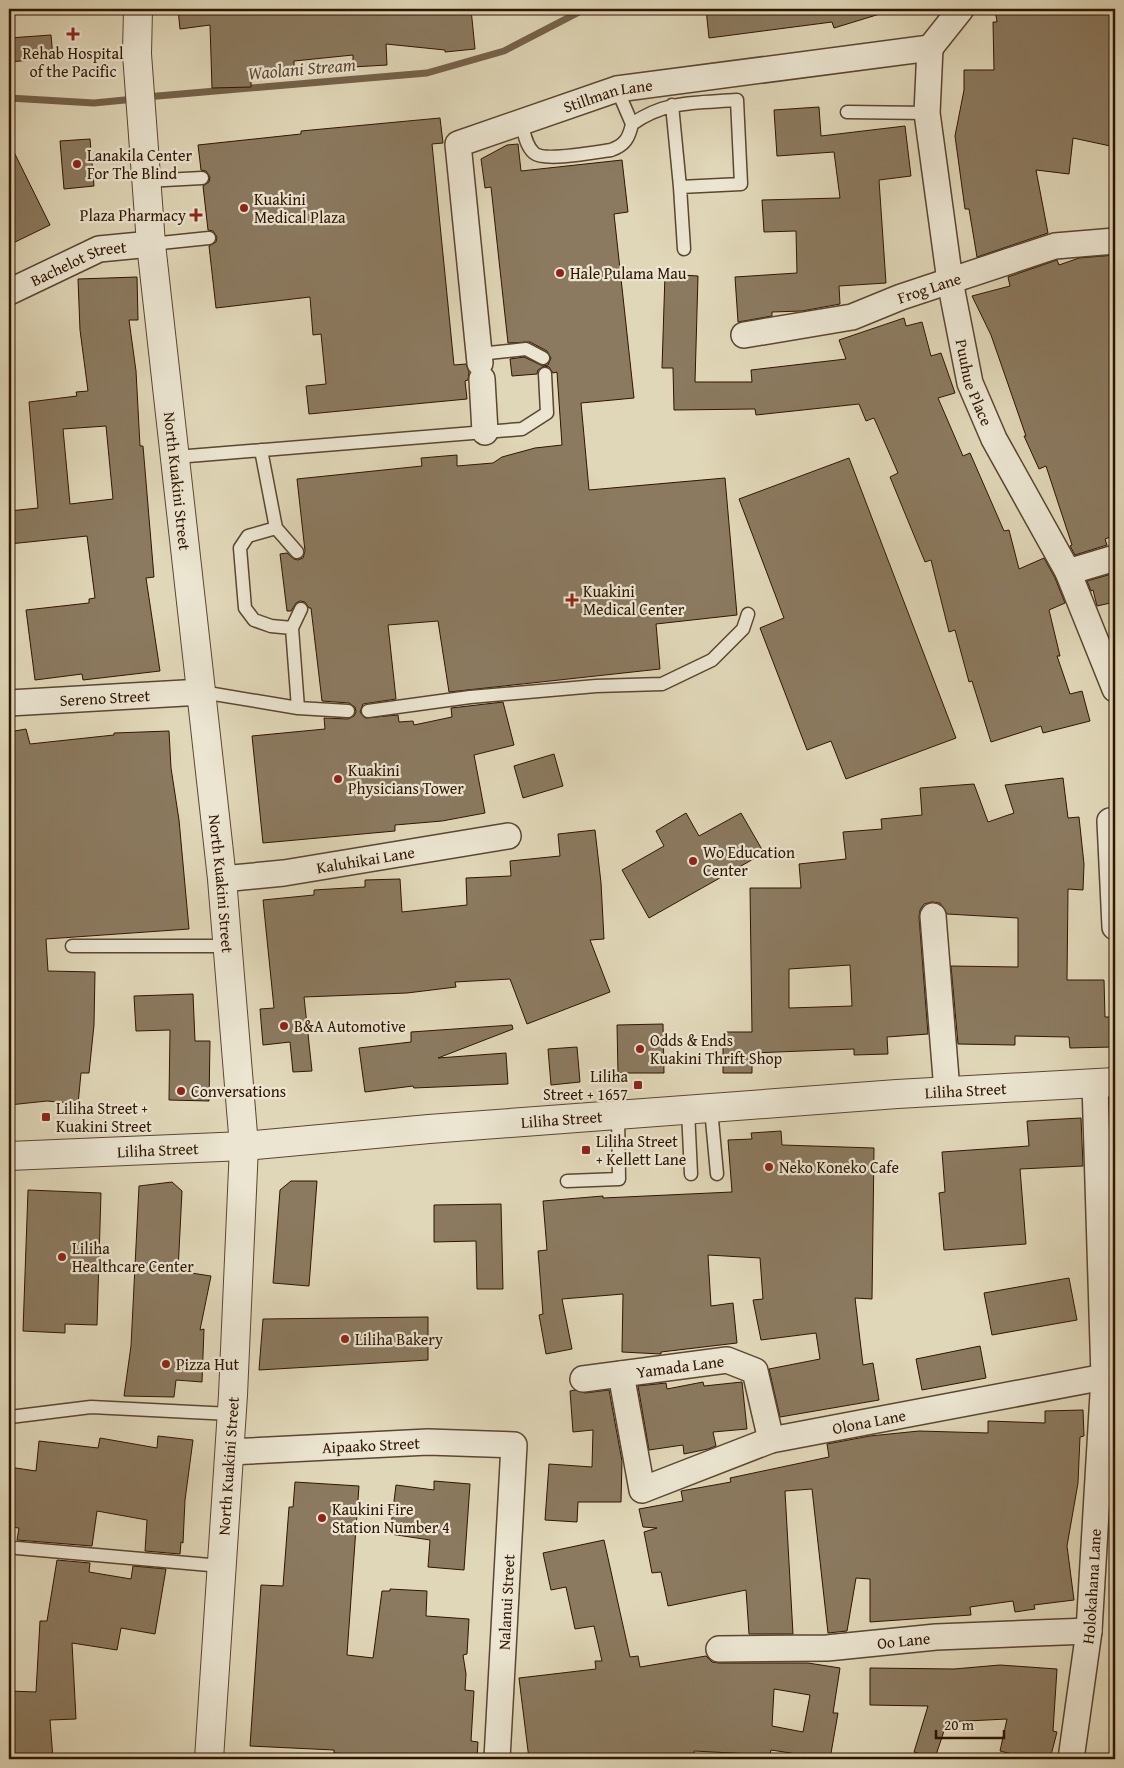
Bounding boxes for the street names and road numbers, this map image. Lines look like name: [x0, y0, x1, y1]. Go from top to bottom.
street label: Stillman Lane: [560, 72, 654, 119]
street label: Bachelot Street: [26, 234, 128, 292]
street label: Frog Lane: [894, 266, 964, 309]
street label: Puuhue Place: [950, 337, 999, 429]
street label: North Kuakini Street: [158, 410, 197, 552]
street label: Sereno Street: [59, 683, 151, 712]
street label: North Kuakini Street: [203, 813, 240, 954]
street label: Kaluhikai Lane: [315, 840, 417, 879]
street label: Liliha Street: [924, 1076, 1007, 1104]
street label: Liliha Street: [520, 1104, 604, 1134]
street label: Liliha Street: [116, 1136, 200, 1163]
street label: Yamada Lane: [635, 1349, 726, 1384]
street label: North Kuakini Street: [211, 1395, 245, 1536]
street label: Olona Lane: [830, 1403, 908, 1440]
street label: Aipaako Street: [321, 1430, 421, 1459]
street label: Holokahana Lane: [1075, 1528, 1107, 1646]
street label: Nalanui Street: [491, 1553, 521, 1651]
street label: Oo Lane: [876, 1626, 931, 1655]

